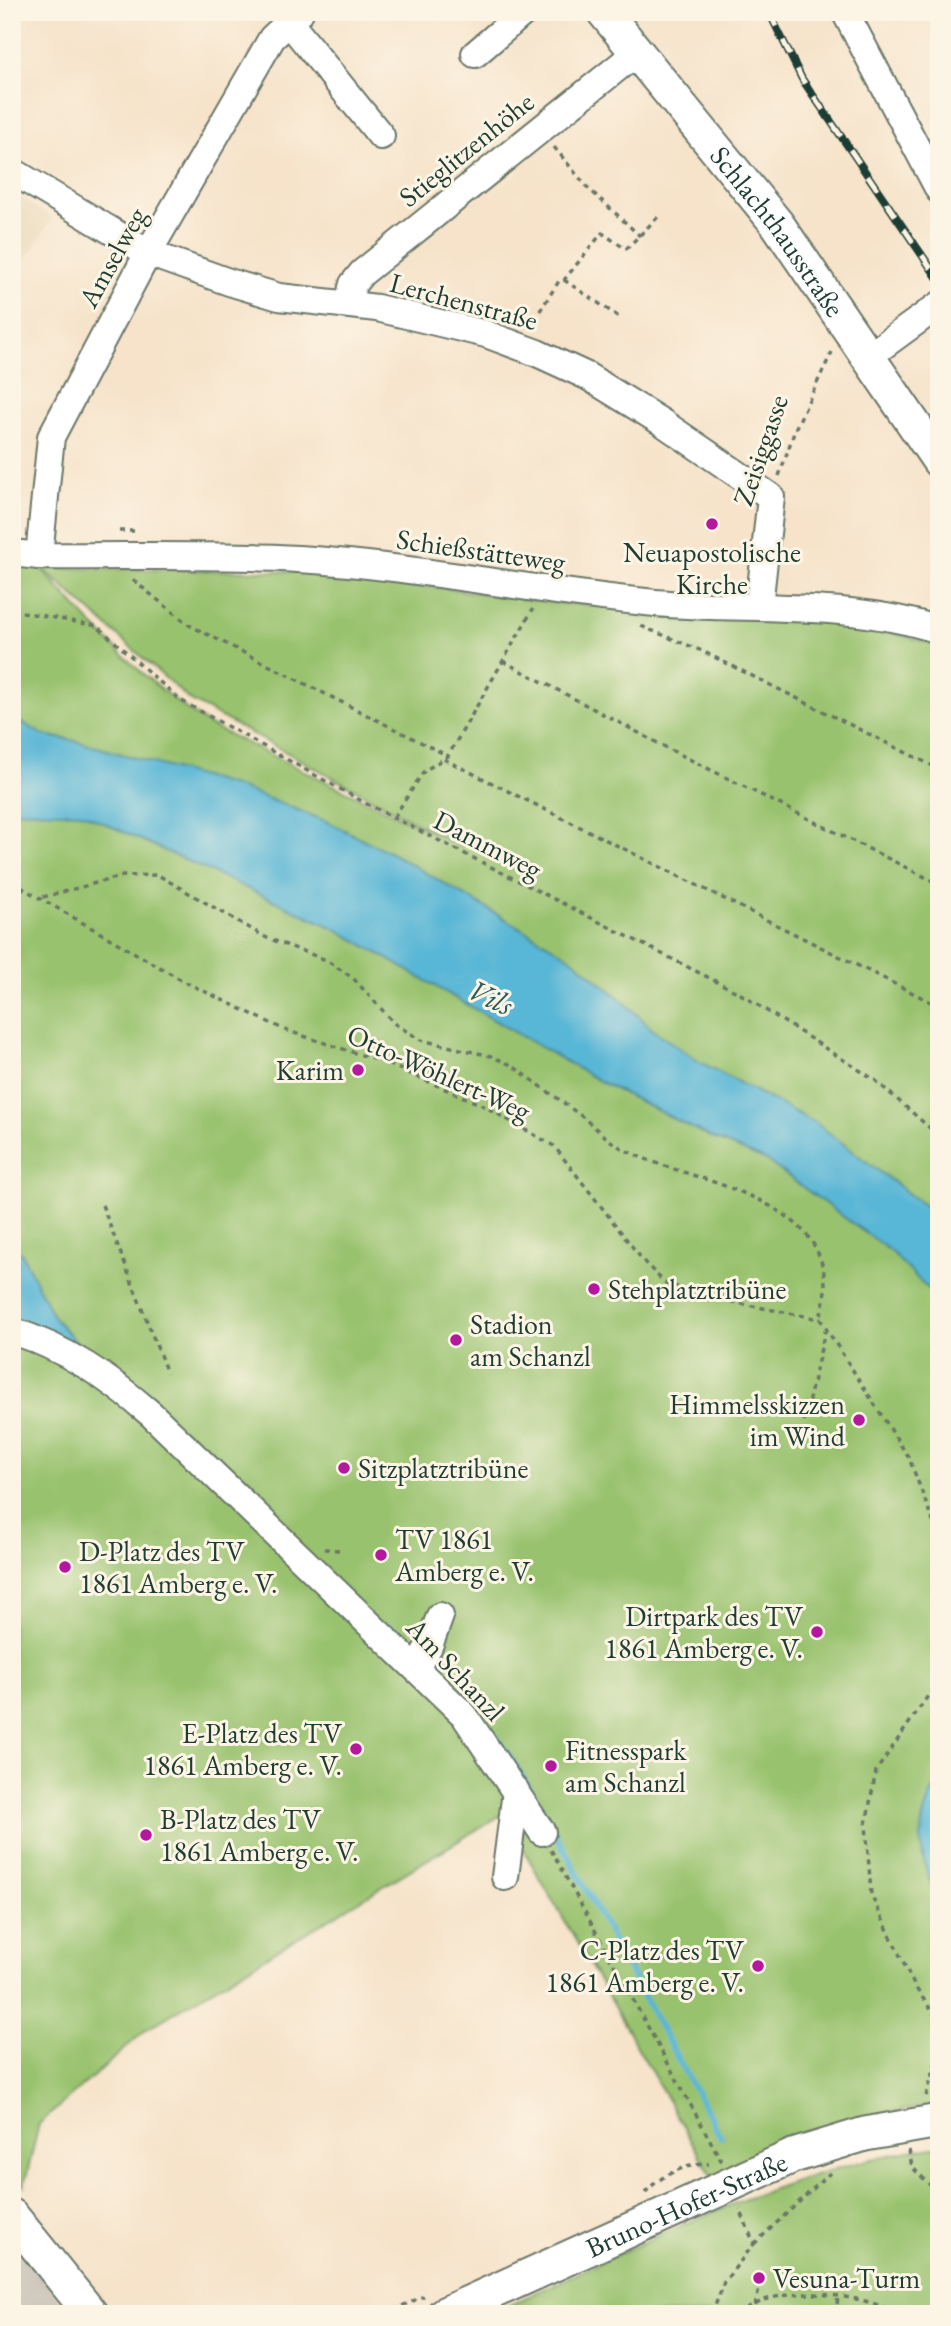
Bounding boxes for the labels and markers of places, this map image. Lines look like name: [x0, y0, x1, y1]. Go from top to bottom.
marker: Neuapostolische Kirche: [704, 516, 720, 532]
place label: Neuapostolische Kirche: [623, 534, 801, 602]
place label: Karim: [276, 1052, 344, 1088]
marker: Karim: [350, 1062, 366, 1078]
place label: Stehplatztribüne: [608, 1271, 786, 1307]
marker: Stehplatztribüne: [586, 1281, 602, 1297]
place label: Stadion am Schanzl: [470, 1306, 591, 1374]
marker: Stadion am Schanzl: [448, 1332, 464, 1348]
place label: Himmelsskizzen im Wind: [669, 1386, 846, 1454]
marker: Himmelsskizzen im Wind: [851, 1412, 867, 1428]
place label: Sitzplatztribüne: [358, 1450, 529, 1486]
marker: Sitzplatztribüne: [336, 1460, 352, 1476]
place label: TV 1861 Amberg e. V.: [394, 1521, 534, 1589]
place label: D-Platz des TV 1861 Amberg e. V.: [79, 1533, 277, 1601]
marker: TV 1861 Amberg e. V.: [373, 1547, 389, 1563]
marker: D-Platz des TV 1861 Amberg e. V.: [57, 1559, 73, 1575]
place label: Dirtpark des TV 1861 Amberg e. V.: [605, 1598, 803, 1666]
marker: Dirtpark des TV 1861 Amberg e. V.: [809, 1624, 825, 1640]
place label: E-Platz des TV 1861 Amberg e. V.: [144, 1715, 342, 1783]
place label: Fitnesspark am Schanzl: [565, 1732, 687, 1800]
marker: E-Platz des TV 1861 Amberg e. V.: [348, 1741, 364, 1757]
marker: Fitnesspark am Schanzl: [543, 1758, 559, 1774]
place label: B-Platz des TV 1861 Amberg e. V.: [160, 1801, 358, 1869]
marker: B-Platz des TV 1861 Amberg e. V.: [138, 1827, 154, 1843]
place label: C-Platz des TV 1861 Amberg e. V.: [546, 1932, 744, 2000]
marker: C-Platz des TV 1861 Amberg e. V.: [750, 1958, 766, 1974]
place label: Vesuna-Turm: [773, 2260, 921, 2296]
marker: Vesuna-Turm: [751, 2270, 767, 2286]

